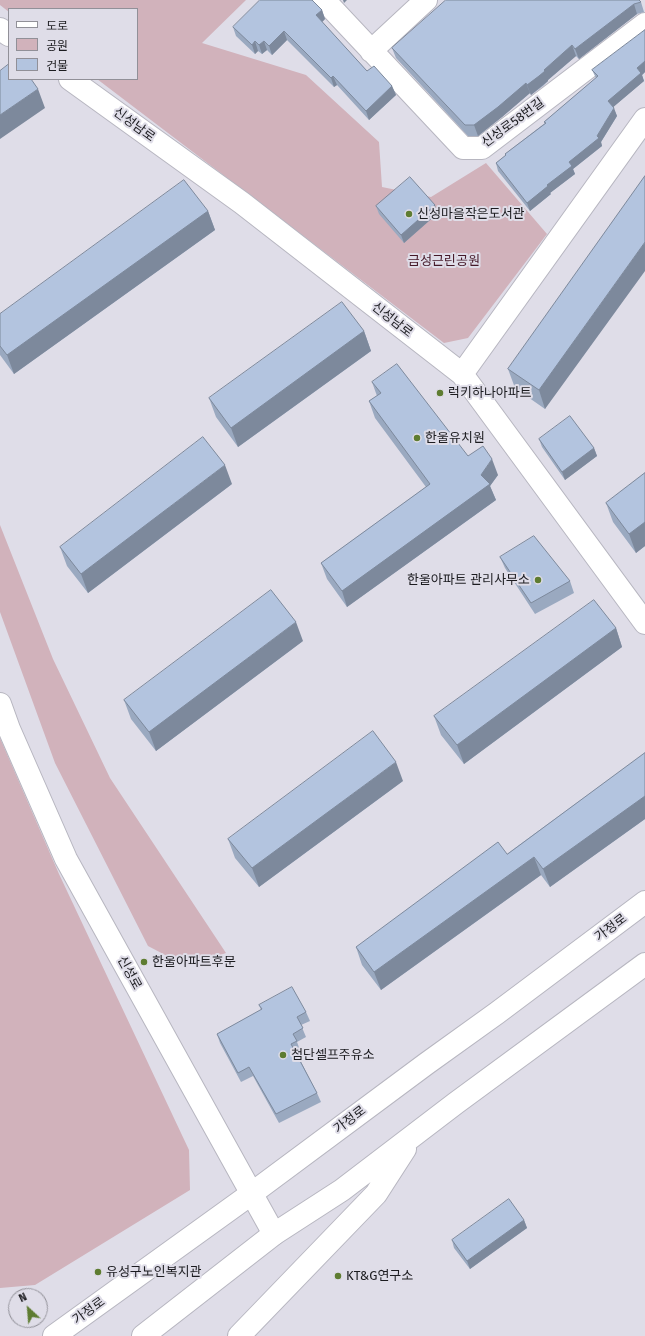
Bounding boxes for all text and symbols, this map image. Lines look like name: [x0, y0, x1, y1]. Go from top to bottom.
legend: [8, 8, 138, 80]
text: 도로: [46, 19, 68, 33]
text: 공원: [46, 39, 68, 53]
text: 건물: [46, 59, 68, 73]
street label: 신성로58번길: [479, 95, 547, 151]
street label: 신성남로: [110, 105, 158, 145]
place label: 신성마을작은도서관: [417, 206, 525, 222]
marker: 신성마을작은도서관: [404, 209, 414, 219]
park label: 금성근린공원: [408, 253, 480, 269]
street label: 신성남로: [368, 299, 416, 341]
place label: 럭키하나아파트: [448, 385, 532, 401]
marker: 럭키하나아파트: [435, 388, 445, 398]
place label: 한울유치원: [425, 430, 485, 446]
marker: 한울유치원: [412, 433, 422, 443]
place label: 한울아파트 관리사무소: [407, 572, 530, 588]
marker: 한울아파트 관리사무소: [533, 575, 543, 585]
street label: 가정로: [592, 911, 630, 945]
street label: 신성로: [113, 954, 145, 992]
place label: 한울아파트후문: [152, 954, 236, 970]
marker: 한울아파트후문: [139, 957, 149, 967]
place label: 첨단셀프주유소: [291, 1047, 375, 1063]
marker: 첨단셀프주유소: [278, 1050, 288, 1060]
street label: 가정로: [331, 1103, 369, 1137]
place label: 유성구노인복지관: [106, 1264, 202, 1280]
marker: 유성구노인복지관: [93, 1267, 103, 1277]
place label: KT&G연구소: [346, 1268, 413, 1284]
marker: KT&G연구소: [333, 1271, 343, 1281]
north arrow: [8, 1288, 48, 1328]
text: N: [17, 1290, 29, 1305]
street label: 가정로: [70, 1294, 108, 1328]

